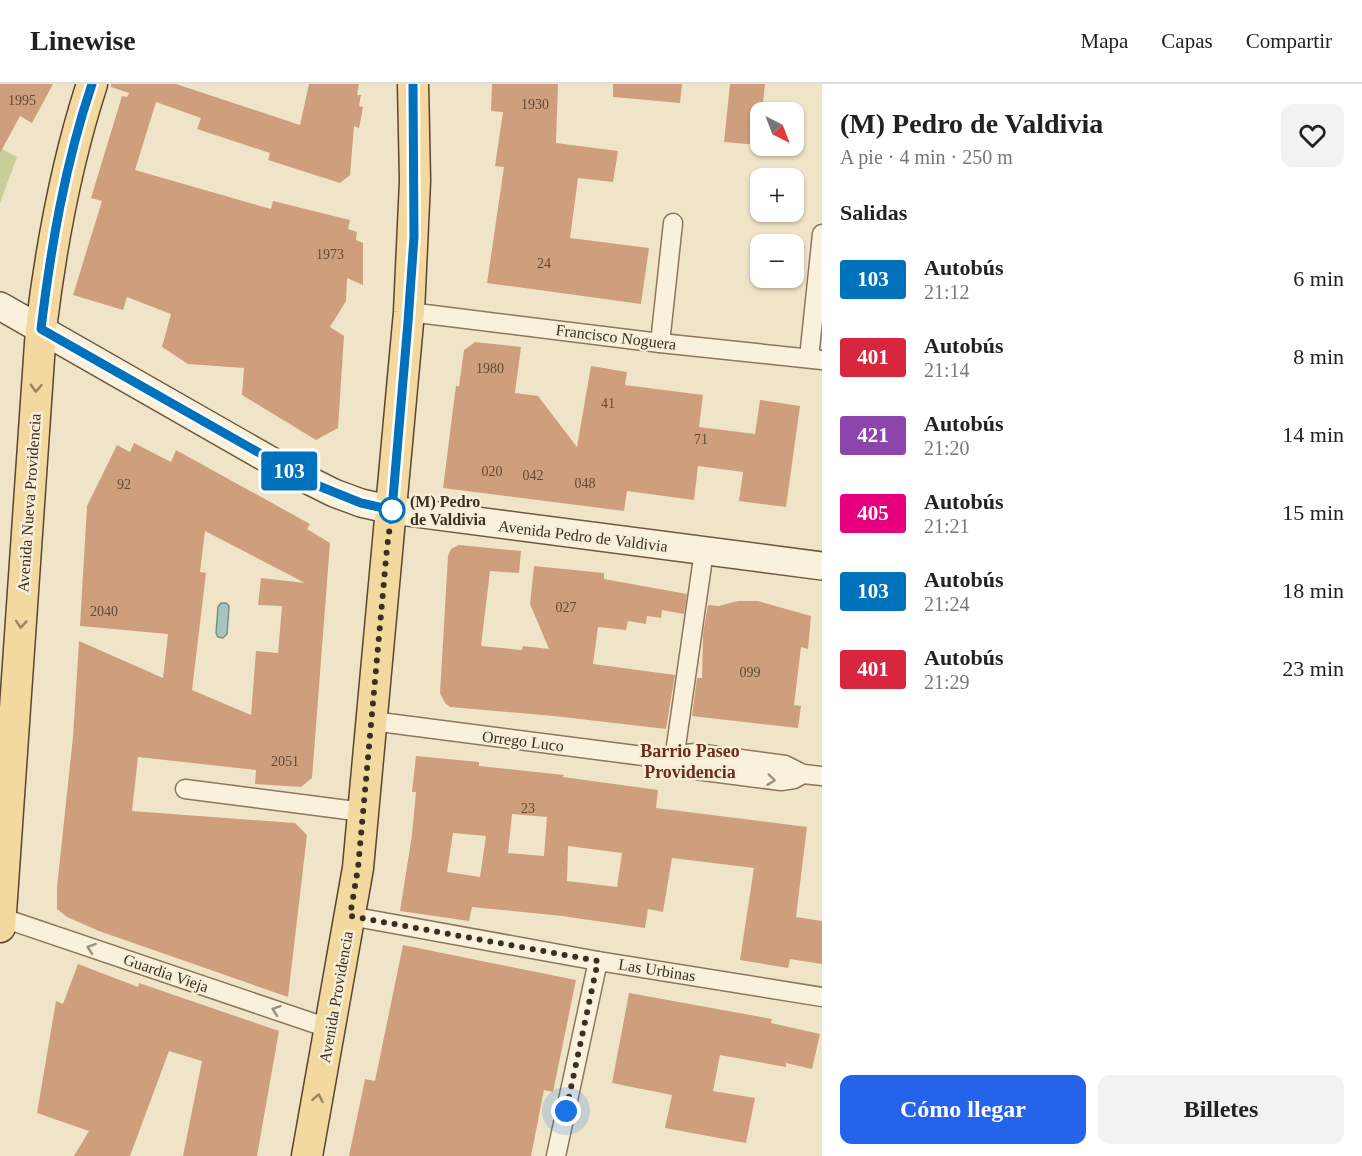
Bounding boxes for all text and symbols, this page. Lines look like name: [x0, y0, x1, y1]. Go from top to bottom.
text: Linewise: [30, 25, 136, 56]
text: Mapa: [1081, 29, 1128, 53]
text: Capas: [1161, 29, 1213, 53]
text: Compartir: [1246, 29, 1332, 53]
house number: 1995: [8, 93, 36, 108]
house number: 1930: [521, 97, 549, 112]
north arrow: [750, 102, 804, 156]
map controls: [750, 102, 804, 288]
button: heart: [1281, 104, 1344, 167]
text: (M) Pedro de Valdivia: [840, 108, 1103, 139]
text: A pie · 4 min · 250 m: [840, 146, 1013, 168]
button: +: [750, 168, 804, 222]
text: Salidas: [840, 200, 907, 225]
button: −: [750, 234, 804, 288]
house number: 1973: [316, 247, 344, 262]
text: Autobús: [924, 255, 1003, 280]
house number: 24: [537, 256, 551, 271]
text: 6 min: [1293, 266, 1344, 291]
text: 103: [857, 267, 889, 291]
text: 21:12: [924, 281, 970, 303]
street label: Francisco Noguera: [555, 321, 677, 354]
text: Autobús: [924, 333, 1003, 358]
text: 8 min: [1293, 344, 1344, 369]
text: 401: [857, 345, 889, 369]
text: 21:14: [924, 359, 970, 381]
house number: 1980: [476, 361, 504, 376]
one-way arrow: [30, 383, 43, 392]
house number: 41: [601, 396, 615, 411]
text: Autobús: [924, 411, 1003, 436]
street label: Avenida Nueva Providencia: [14, 413, 44, 593]
text: 14 min: [1282, 422, 1344, 447]
text: 421: [857, 423, 889, 447]
house number: 71: [694, 432, 708, 447]
text: 21:20: [924, 437, 970, 459]
line badge: 103: [254, 452, 324, 490]
text: 103: [273, 459, 305, 483]
house number: 020: [482, 464, 503, 479]
house number: 042: [523, 468, 544, 483]
house number: 048: [575, 476, 596, 491]
house number: 92: [117, 477, 131, 492]
text: Autobús: [924, 489, 1003, 514]
place label: (M) Pedro de Valdivia: [410, 493, 486, 528]
marker: (M) Pedro de Valdivia: [379, 497, 405, 523]
text: 15 min: [1282, 500, 1344, 525]
text: 405: [857, 501, 889, 525]
text: 21:21: [924, 515, 970, 537]
street label: Avenida Pedro de Valdivia: [497, 517, 669, 555]
text: Autobús: [924, 567, 1003, 592]
text: 18 min: [1282, 578, 1344, 603]
text: 103: [857, 579, 889, 603]
text: 21:24: [924, 593, 970, 615]
house number: 027: [556, 600, 577, 615]
house number: 2040: [90, 604, 118, 619]
one-way arrow: [15, 620, 28, 629]
text: Autobús: [924, 645, 1003, 670]
text: 23 min: [1282, 656, 1344, 681]
text: 401: [857, 657, 889, 681]
house number: 099: [740, 665, 761, 680]
text: 21:29: [924, 671, 970, 693]
street label: Orrego Luco: [481, 728, 565, 755]
district label: Barrio Paseo Providencia: [640, 741, 740, 782]
house number: 2051: [271, 754, 299, 769]
one-way arrow: [766, 773, 775, 786]
house number: 23: [521, 801, 535, 816]
street label: Avenida Providencia: [316, 930, 356, 1064]
one-way arrow: [86, 942, 97, 955]
street label: Guardia Vieja: [121, 950, 211, 996]
street label: Las Urbinas: [617, 956, 697, 984]
one-way arrow: [271, 1005, 282, 1017]
button: Cómo llegar: [840, 1075, 1086, 1144]
button: Billetes: [1098, 1075, 1344, 1144]
one-way arrow: [311, 1094, 324, 1104]
your location: [551, 1096, 581, 1126]

